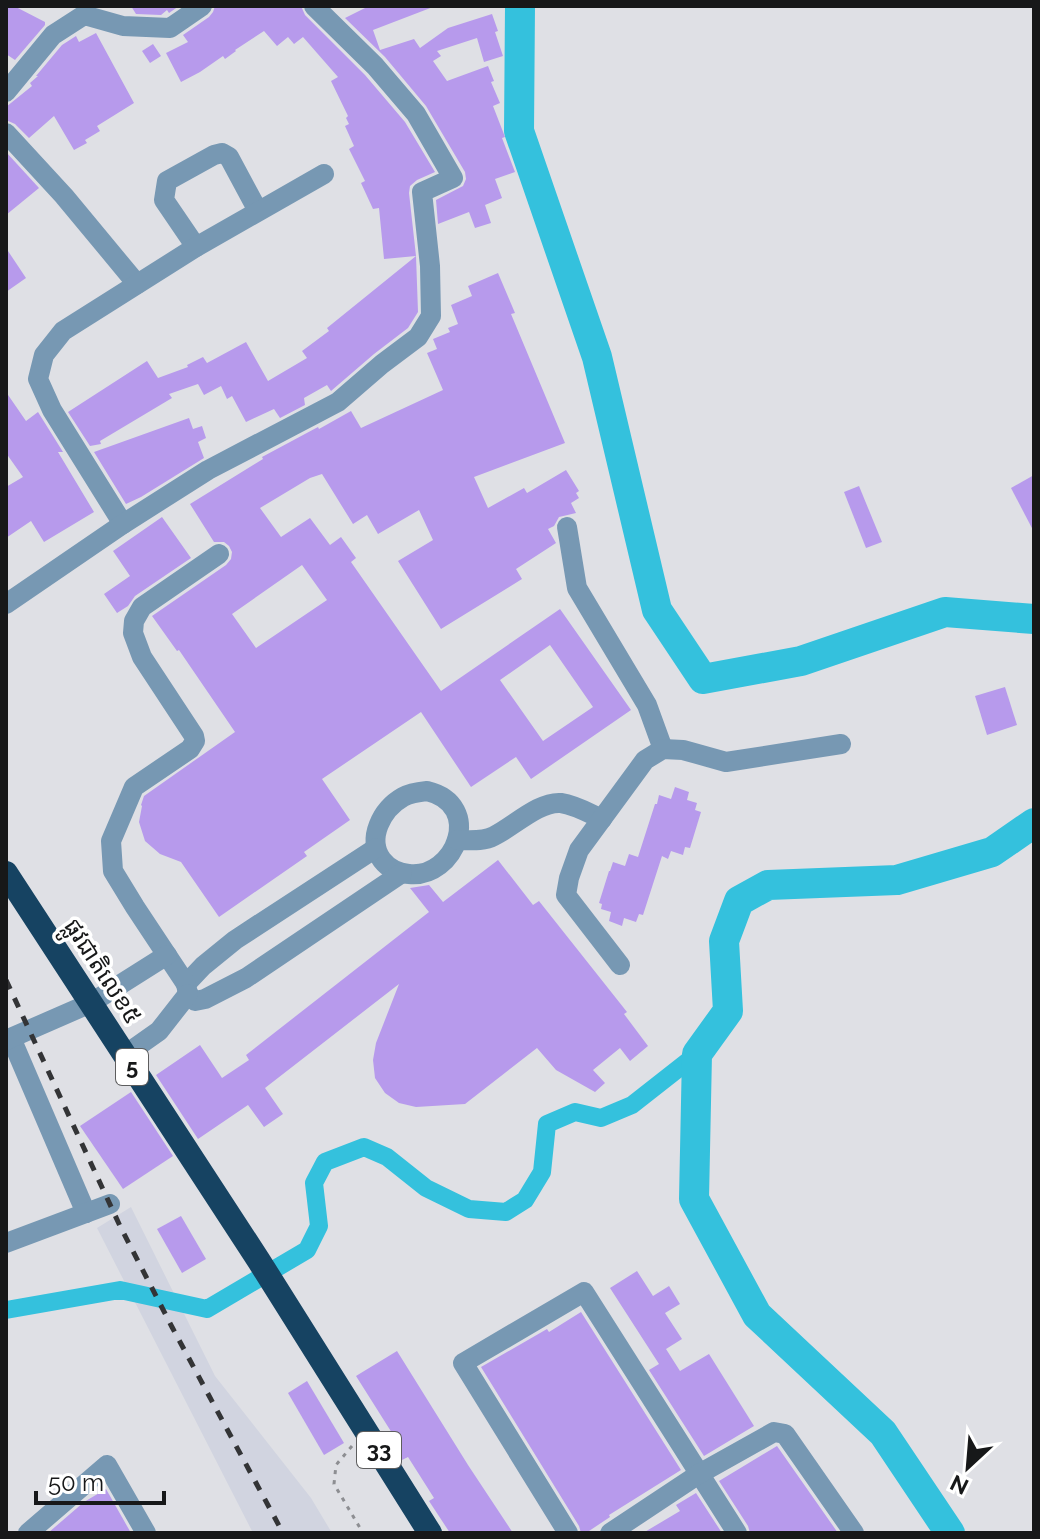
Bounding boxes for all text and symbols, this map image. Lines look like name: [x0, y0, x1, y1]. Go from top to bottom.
street label: ផ្លូវជាតិលេខ៥: [51, 913, 148, 1034]
road number: 5: [116, 1049, 148, 1085]
north arrow: [928, 1427, 1008, 1507]
road number: 33: [357, 1432, 401, 1468]
scale bar: [36, 1455, 164, 1505]
text: 50 m: [48, 1468, 104, 1497]
text: N: [946, 1470, 972, 1500]

